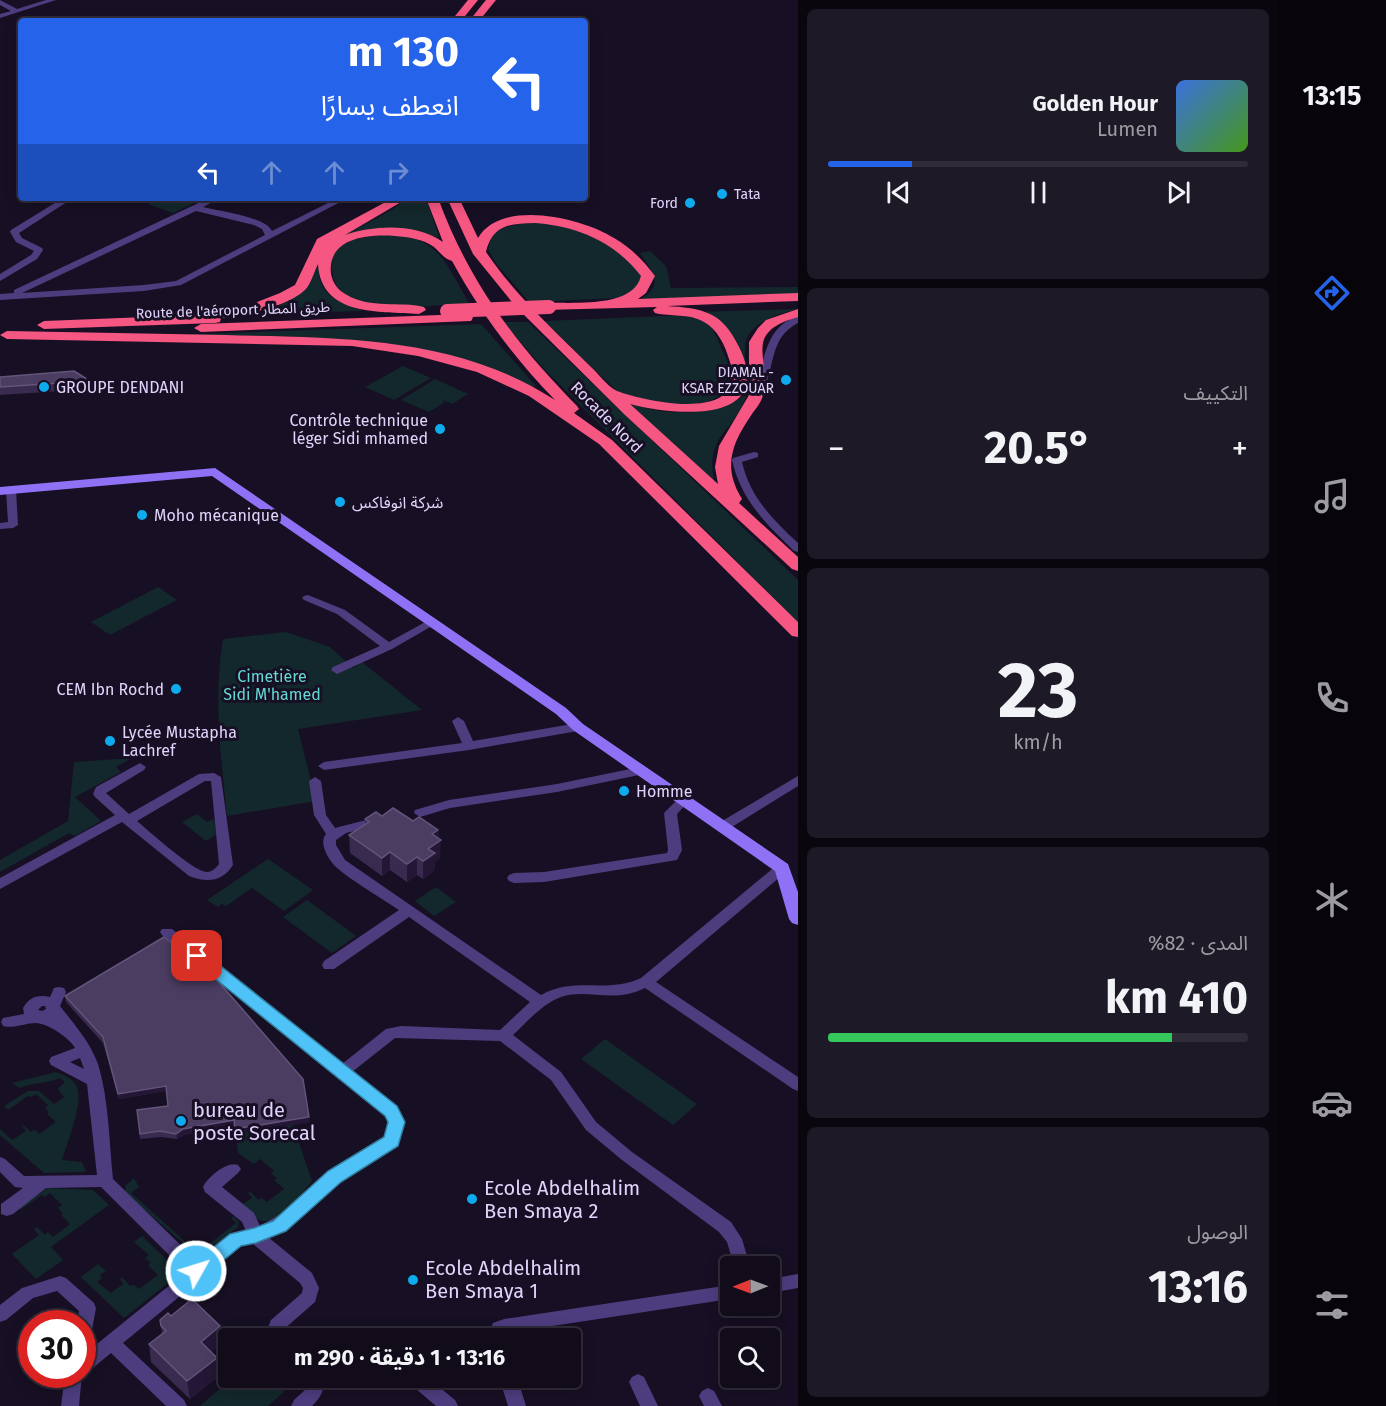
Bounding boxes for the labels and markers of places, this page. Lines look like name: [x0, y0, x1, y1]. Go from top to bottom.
place label: Tata: [734, 186, 761, 203]
marker: Tata: [715, 187, 729, 201]
place label: Ford: [650, 195, 678, 212]
marker: Ford: [683, 196, 697, 210]
place label: DIAMAL - KSAR EZZOUAR: [681, 364, 775, 397]
marker: DIAMAL - KSAR EZZOUAR: [779, 373, 793, 387]
place label: GROUPE DENDANI: [56, 378, 184, 397]
marker: GROUPE DENDANI: [37, 380, 51, 394]
place label: Contrôle technique léger Sidi mhamed: [289, 411, 428, 448]
marker: Contrôle technique léger Sidi mhamed: [433, 422, 447, 436]
place label: شركة انوفاكس: [352, 493, 443, 512]
marker: شركة انوفاكس: [333, 495, 347, 509]
place label: Moho mécanique: [154, 506, 279, 525]
marker: Moho mécanique: [135, 508, 149, 522]
place label: CEM Ibn Rochd: [57, 680, 164, 699]
marker: CEM Ibn Rochd: [169, 682, 183, 696]
place label: Lycée Mustapha Lachref: [122, 723, 237, 760]
marker: Lycée Mustapha Lachref: [103, 734, 117, 748]
place label: Homme: [636, 782, 692, 801]
marker: Homme: [617, 784, 631, 798]
pin: [171, 930, 222, 981]
place label: bureau de poste Sorecal: [193, 1098, 316, 1145]
marker: bureau de poste Sorecal: [174, 1114, 188, 1128]
place label: Ecole Abdelhalim Ben Smaya 2: [484, 1176, 640, 1223]
marker: Ecole Abdelhalim Ben Smaya 2: [465, 1192, 479, 1206]
place label: Ecole Abdelhalim Ben Smaya 1: [425, 1256, 581, 1303]
marker: Ecole Abdelhalim Ben Smaya 1: [406, 1273, 420, 1287]

